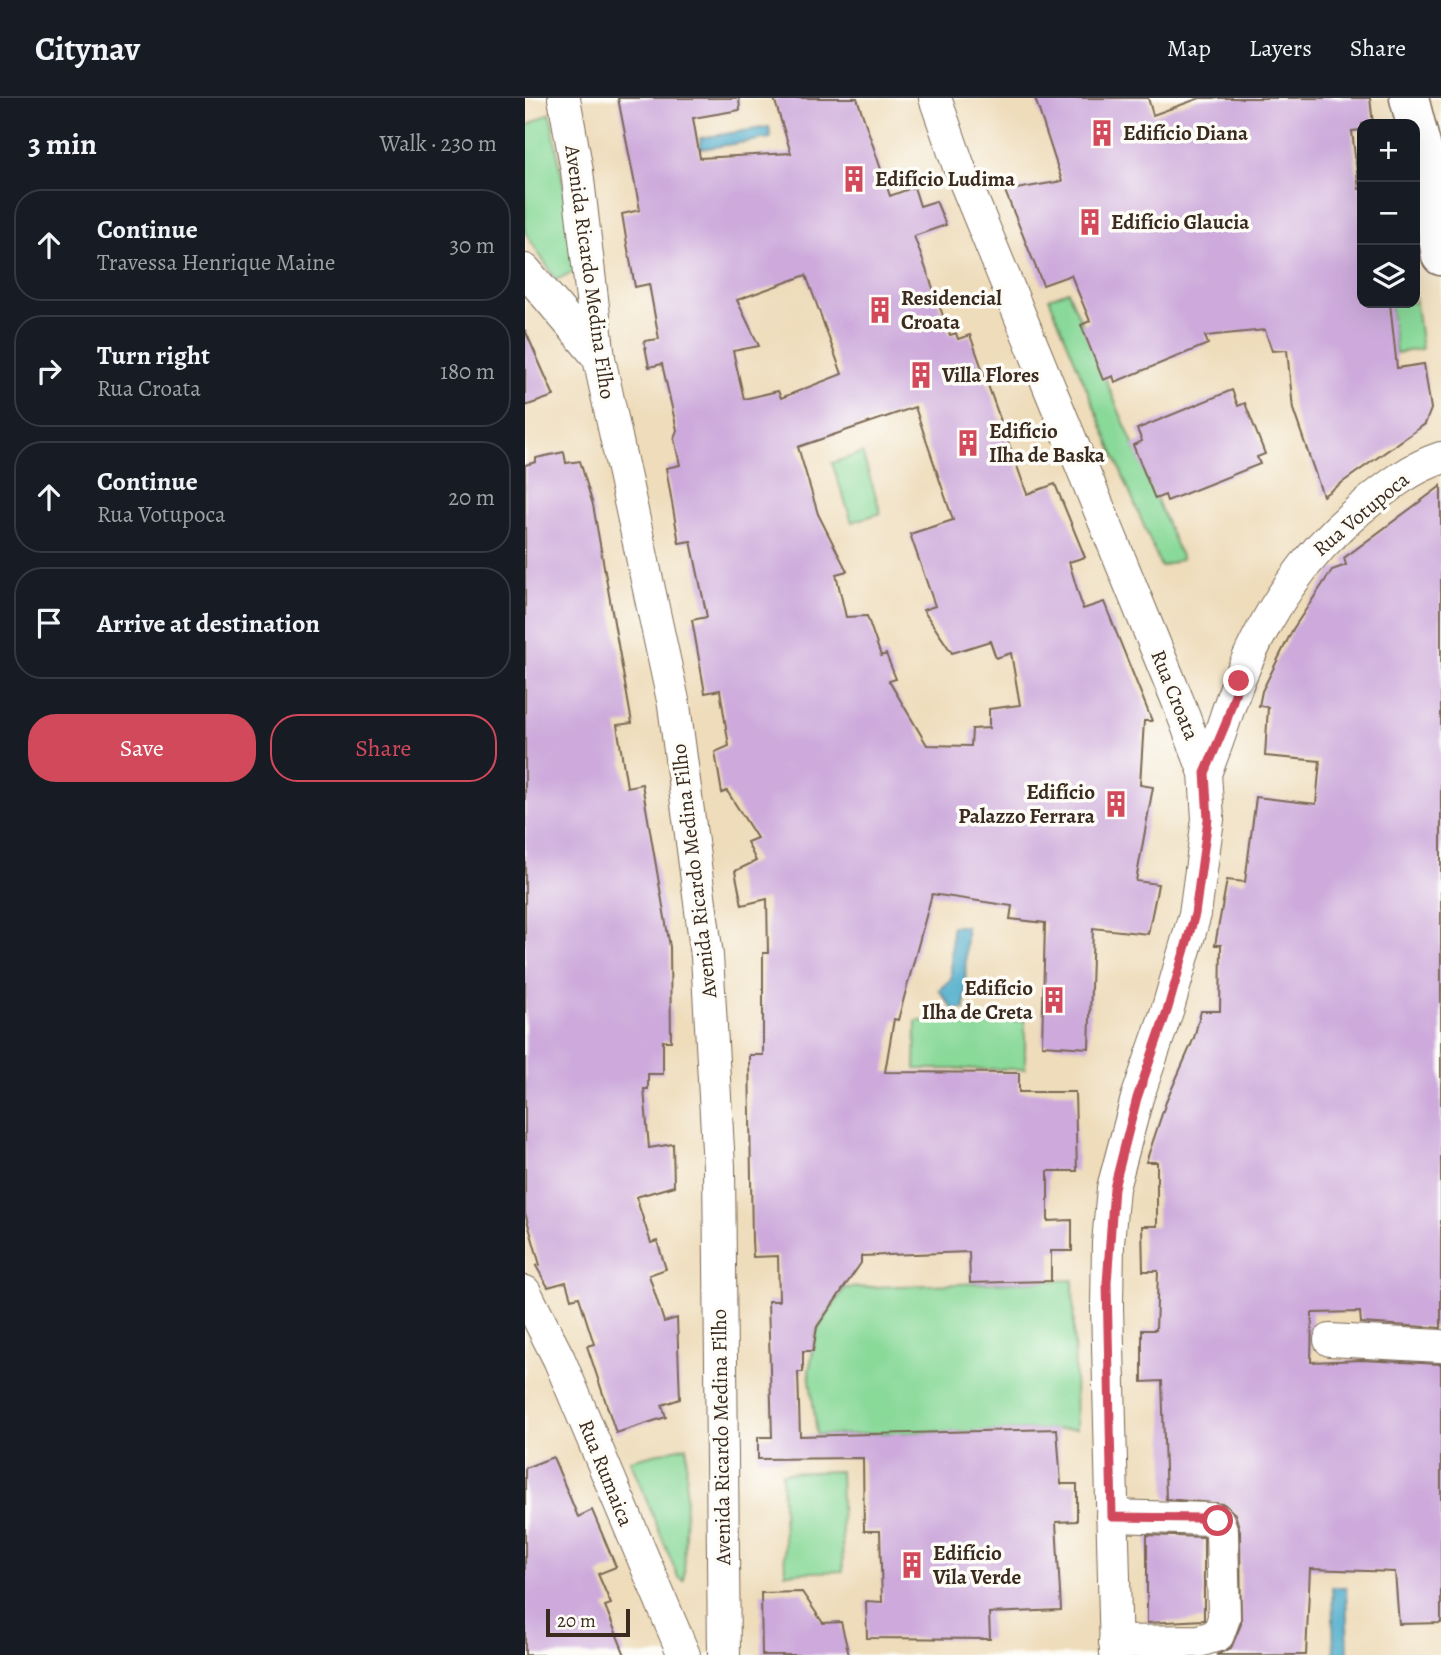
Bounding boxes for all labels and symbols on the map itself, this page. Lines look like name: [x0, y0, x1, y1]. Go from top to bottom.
building icon: Edifício Diana: [1087, 118, 1117, 148]
place label: Edifício Diana: [1123, 119, 1249, 147]
street label: Avenida Ricardo Medina Filho: [558, 142, 622, 401]
building icon: Edifício Ludima: [839, 164, 869, 194]
place label: Edifício Ludima: [875, 165, 1016, 193]
building icon: Edifício Glaucia: [1075, 207, 1105, 237]
place label: Edifício Glaucia: [1111, 208, 1250, 236]
place label: Residencial Croata: [901, 284, 1002, 336]
building icon: Residencial Croata: [865, 295, 895, 325]
building icon: Villa Flores: [906, 360, 936, 390]
place label: Villa Flores: [941, 361, 1039, 389]
place label: Edifício Ilha de Baska: [989, 417, 1106, 469]
building icon: Edifício Ilha de Baska: [953, 428, 983, 458]
street label: Rua Votupoca: [1307, 465, 1415, 562]
street label: Rua Croata: [1144, 646, 1206, 744]
route end: [1223, 665, 1254, 696]
street label: Avenida Ricardo Medina Filho: [664, 742, 724, 1001]
place label: Edifício Palazzo Ferrara: [958, 778, 1096, 830]
building icon: Edifício Palazzo Ferrara: [1101, 789, 1131, 819]
place label: Edifício Ilha de Creta: [922, 974, 1034, 1026]
building icon: Edifício Ilha de Creta: [1039, 985, 1069, 1015]
street label: Avenida Ricardo Medina Filho: [705, 1309, 737, 1566]
street label: Rua Rumaica: [572, 1415, 640, 1531]
route start: [1202, 1505, 1233, 1536]
place label: Edifício Vila Verde: [932, 1539, 1022, 1591]
building icon: Edifício Vila Verde: [897, 1550, 927, 1580]
scale bar: [546, 1606, 630, 1638]

